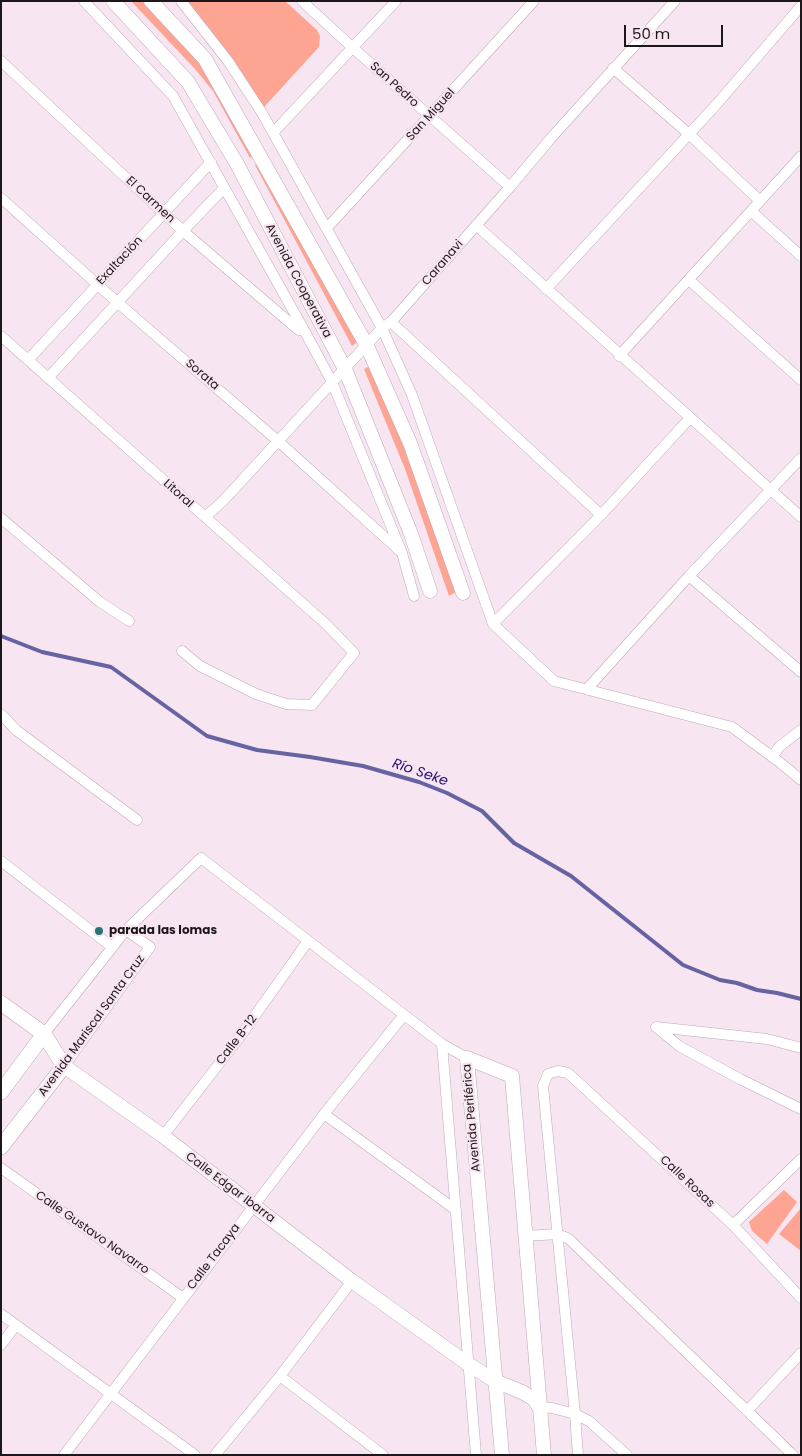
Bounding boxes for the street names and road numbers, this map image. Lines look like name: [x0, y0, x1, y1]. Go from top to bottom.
street label: San Pedro: [367, 59, 421, 111]
street label: San Miguel: [404, 86, 458, 144]
street label: El Carmen: [123, 174, 177, 226]
street label: Avenida Cooperativa: [262, 221, 334, 341]
street label: Exaltación: [94, 234, 146, 288]
street label: Caranavi: [419, 237, 467, 289]
street label: Sorata: [182, 357, 222, 393]
street label: Litoral: [160, 477, 196, 511]
street label: Avenida Mariscal Santa Cruz: [36, 952, 148, 1100]
street label: Calle B-12: [214, 1012, 260, 1068]
street label: Avenida Periférica: [460, 1063, 484, 1173]
street label: Calle Edgar Ibarra: [182, 1150, 278, 1226]
street label: Calle Rosas: [657, 1153, 717, 1211]
street label: Calle Gustavo Navarro: [32, 1188, 152, 1278]
street label: Calle Tacaya: [185, 1221, 243, 1293]

